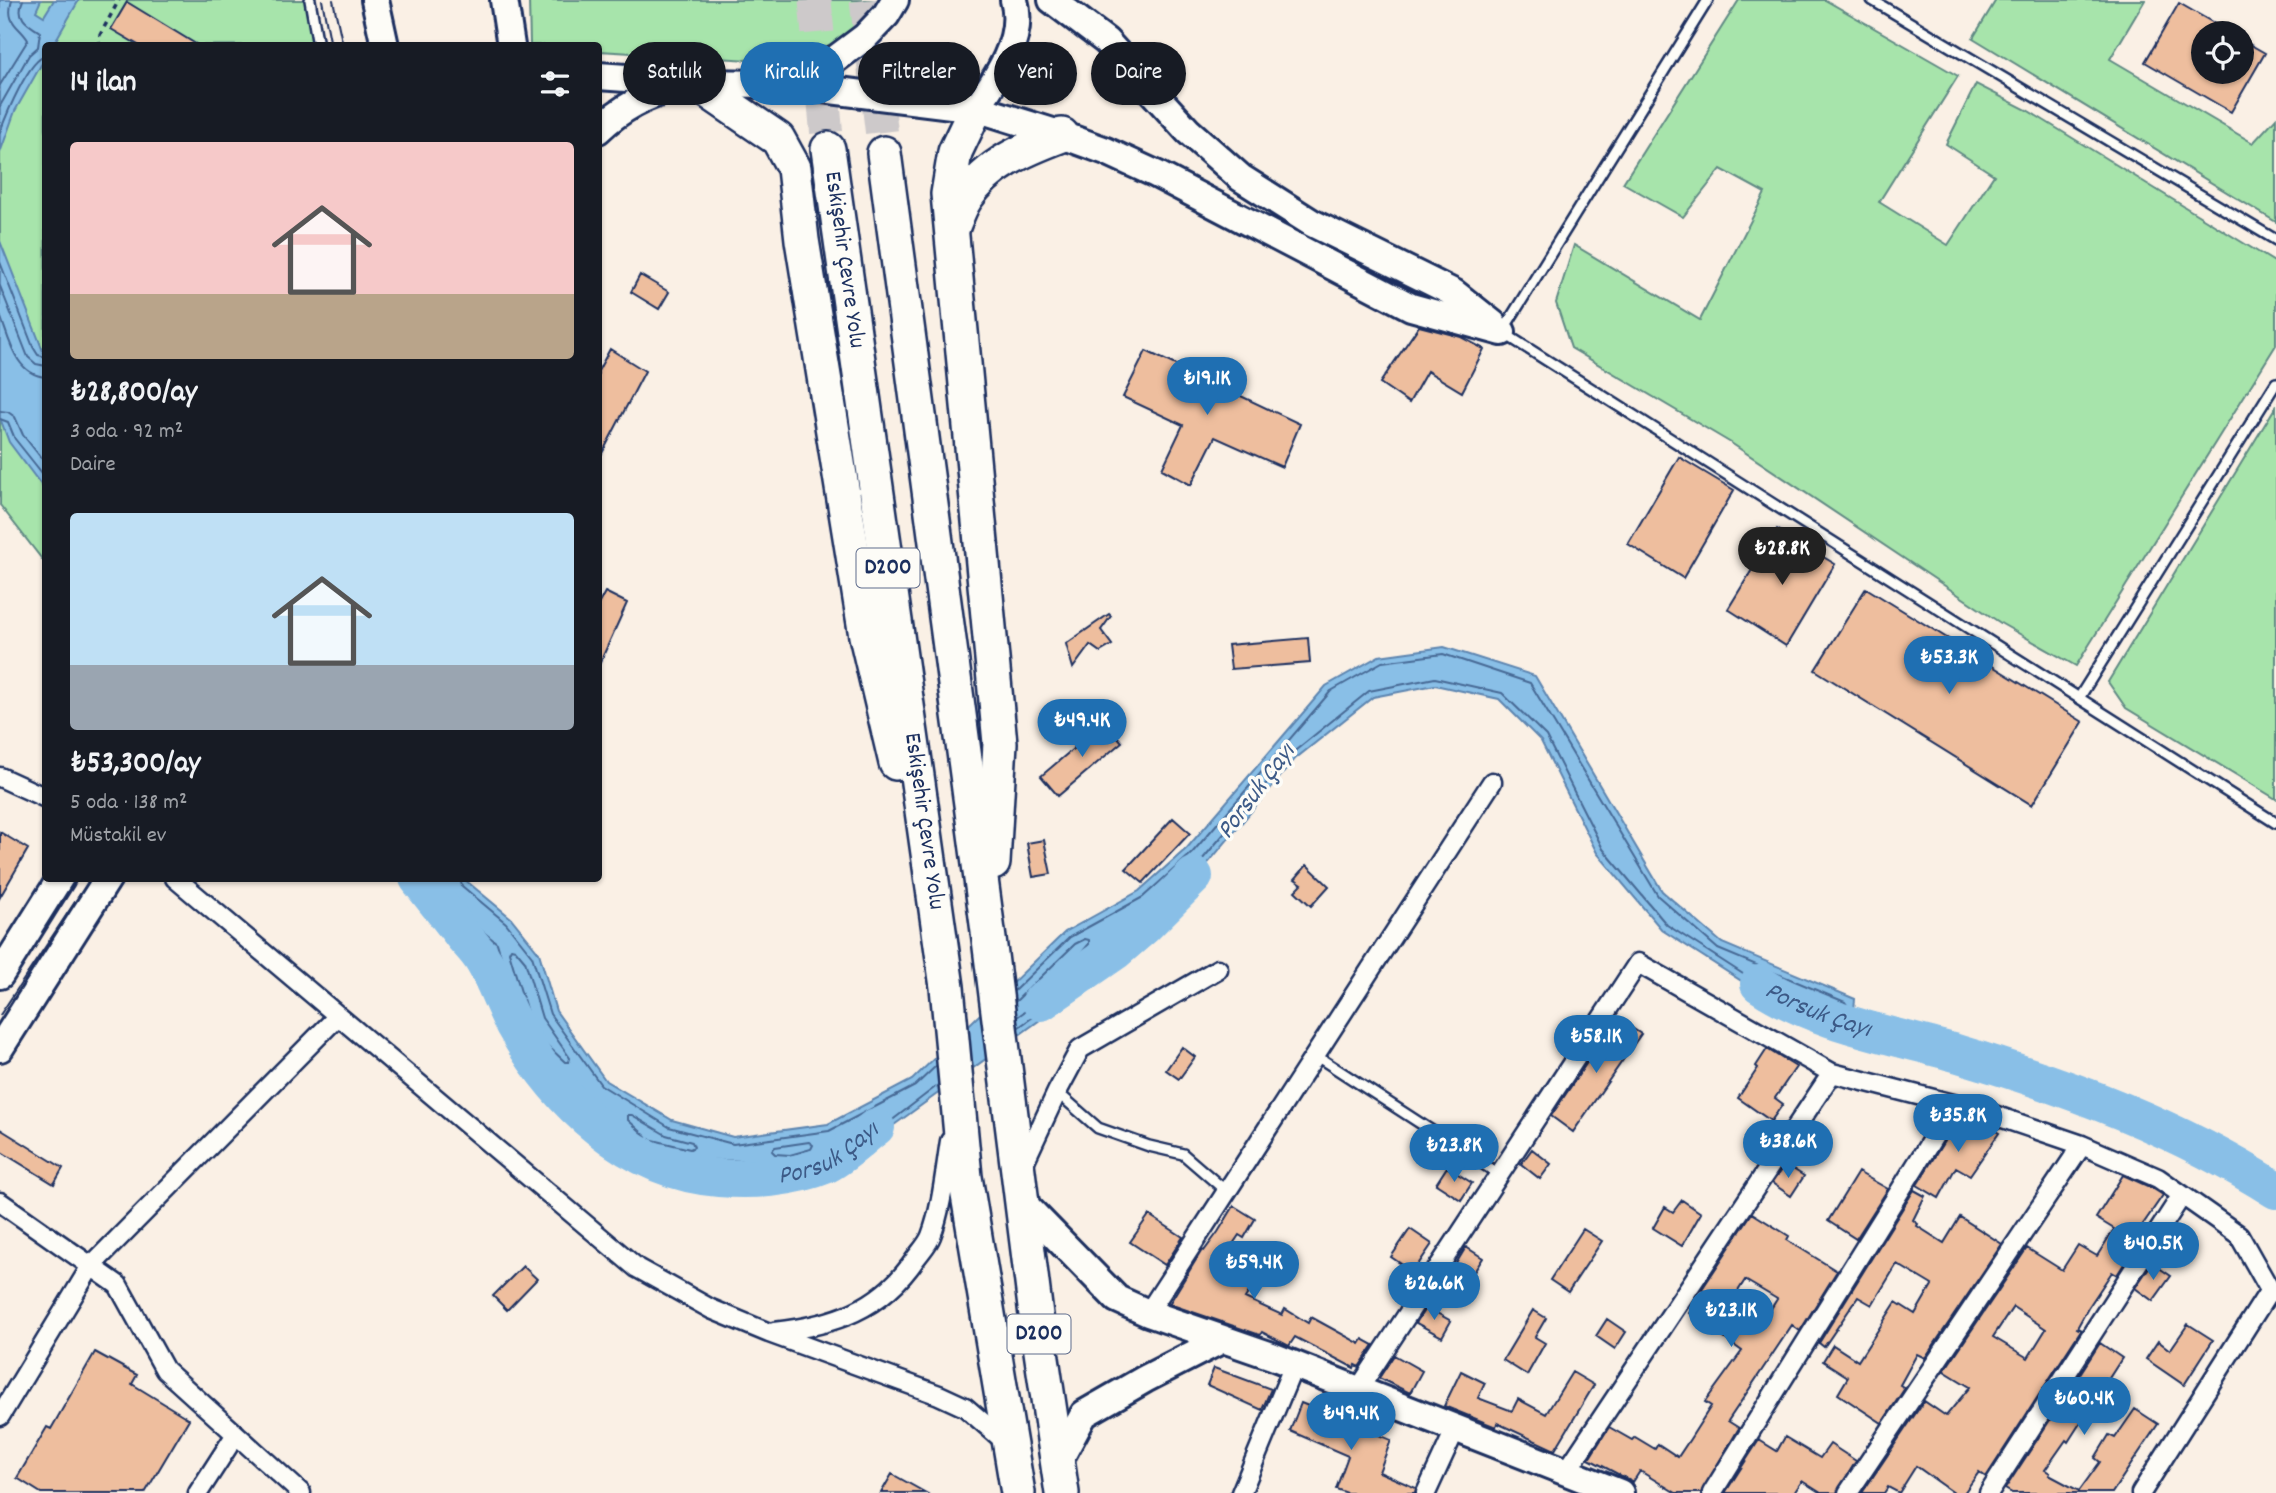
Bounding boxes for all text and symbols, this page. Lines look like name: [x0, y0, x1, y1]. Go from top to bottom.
map controls: [2191, 21, 2254, 84]
button: locate: [2191, 21, 2254, 84]
chip: Satılık: [623, 42, 726, 105]
chip: Kiralık: [740, 42, 844, 105]
chip: Filtreler: [858, 42, 980, 105]
chip: Yeni: [994, 42, 1077, 105]
chip: Daire: [1091, 42, 1186, 105]
text: 14 ilan: [70, 63, 136, 106]
icon: filters: [536, 65, 574, 103]
street label: Eskişehir Çevre Yolu: [814, 169, 873, 351]
icon: home: [259, 187, 385, 313]
pin: ₺19.1K: [1150, 358, 1264, 417]
text: ₺19.1K: [1183, 363, 1231, 396]
text: ₺28,800/ay: [70, 373, 197, 416]
text: 3 oda · 92 m²: [70, 416, 183, 449]
text: Daire: [70, 449, 116, 482]
pin: ₺28.8K: [1725, 528, 1839, 587]
text: ₺28.8K: [1754, 533, 1810, 566]
road number: D200: [856, 548, 920, 588]
icon: home: [259, 558, 385, 684]
pin: ₺53.3K: [1892, 636, 2006, 696]
text: ₺53.3K: [1920, 642, 1978, 675]
pin: ₺49.4K: [1025, 700, 1139, 759]
text: ₺49.4K: [1054, 705, 1110, 738]
street label: Eskişehir Çevre Yolu: [894, 731, 953, 912]
water label: Porsuk Çayı: [1209, 735, 1307, 848]
text: ₺53,300/ay: [70, 744, 200, 787]
text: 5 oda · 138 m²: [70, 787, 187, 820]
text: Müstakil ev: [70, 820, 166, 853]
water label: Porsuk Çayı: [1757, 973, 1877, 1049]
pin: ₺58.1K: [1539, 1016, 1653, 1075]
text: ₺58.1K: [1570, 1021, 1622, 1054]
pin: ₺35.8K: [1901, 1094, 2015, 1154]
text: ₺35.8K: [1929, 1100, 1987, 1133]
water label: Porsuk Çayı: [775, 1111, 889, 1195]
pin: ₺38.6K: [1731, 1120, 1845, 1180]
pin: ₺23.8K: [1397, 1124, 1511, 1184]
text: ₺38.6K: [1759, 1126, 1817, 1159]
text: ₺23.8K: [1426, 1130, 1482, 1163]
pin: ₺40.5K: [2096, 1222, 2210, 1282]
text: ₺40.5K: [2123, 1228, 2183, 1261]
pin: ₺59.4K: [1197, 1242, 1311, 1301]
text: ₺59.4K: [1225, 1247, 1283, 1280]
pin: ₺26.6K: [1377, 1262, 1491, 1322]
text: ₺26.6K: [1404, 1268, 1464, 1301]
pin: ₺23.1K: [1674, 1290, 1788, 1349]
text: ₺23.1K: [1705, 1295, 1757, 1328]
road number: D200: [1007, 1315, 1070, 1354]
pin: ₺60.4K: [2027, 1378, 2141, 1437]
text: ₺60.4K: [2054, 1383, 2114, 1416]
pin: ₺49.4K: [1294, 1392, 1408, 1452]
text: ₺49.4K: [1323, 1398, 1379, 1431]

